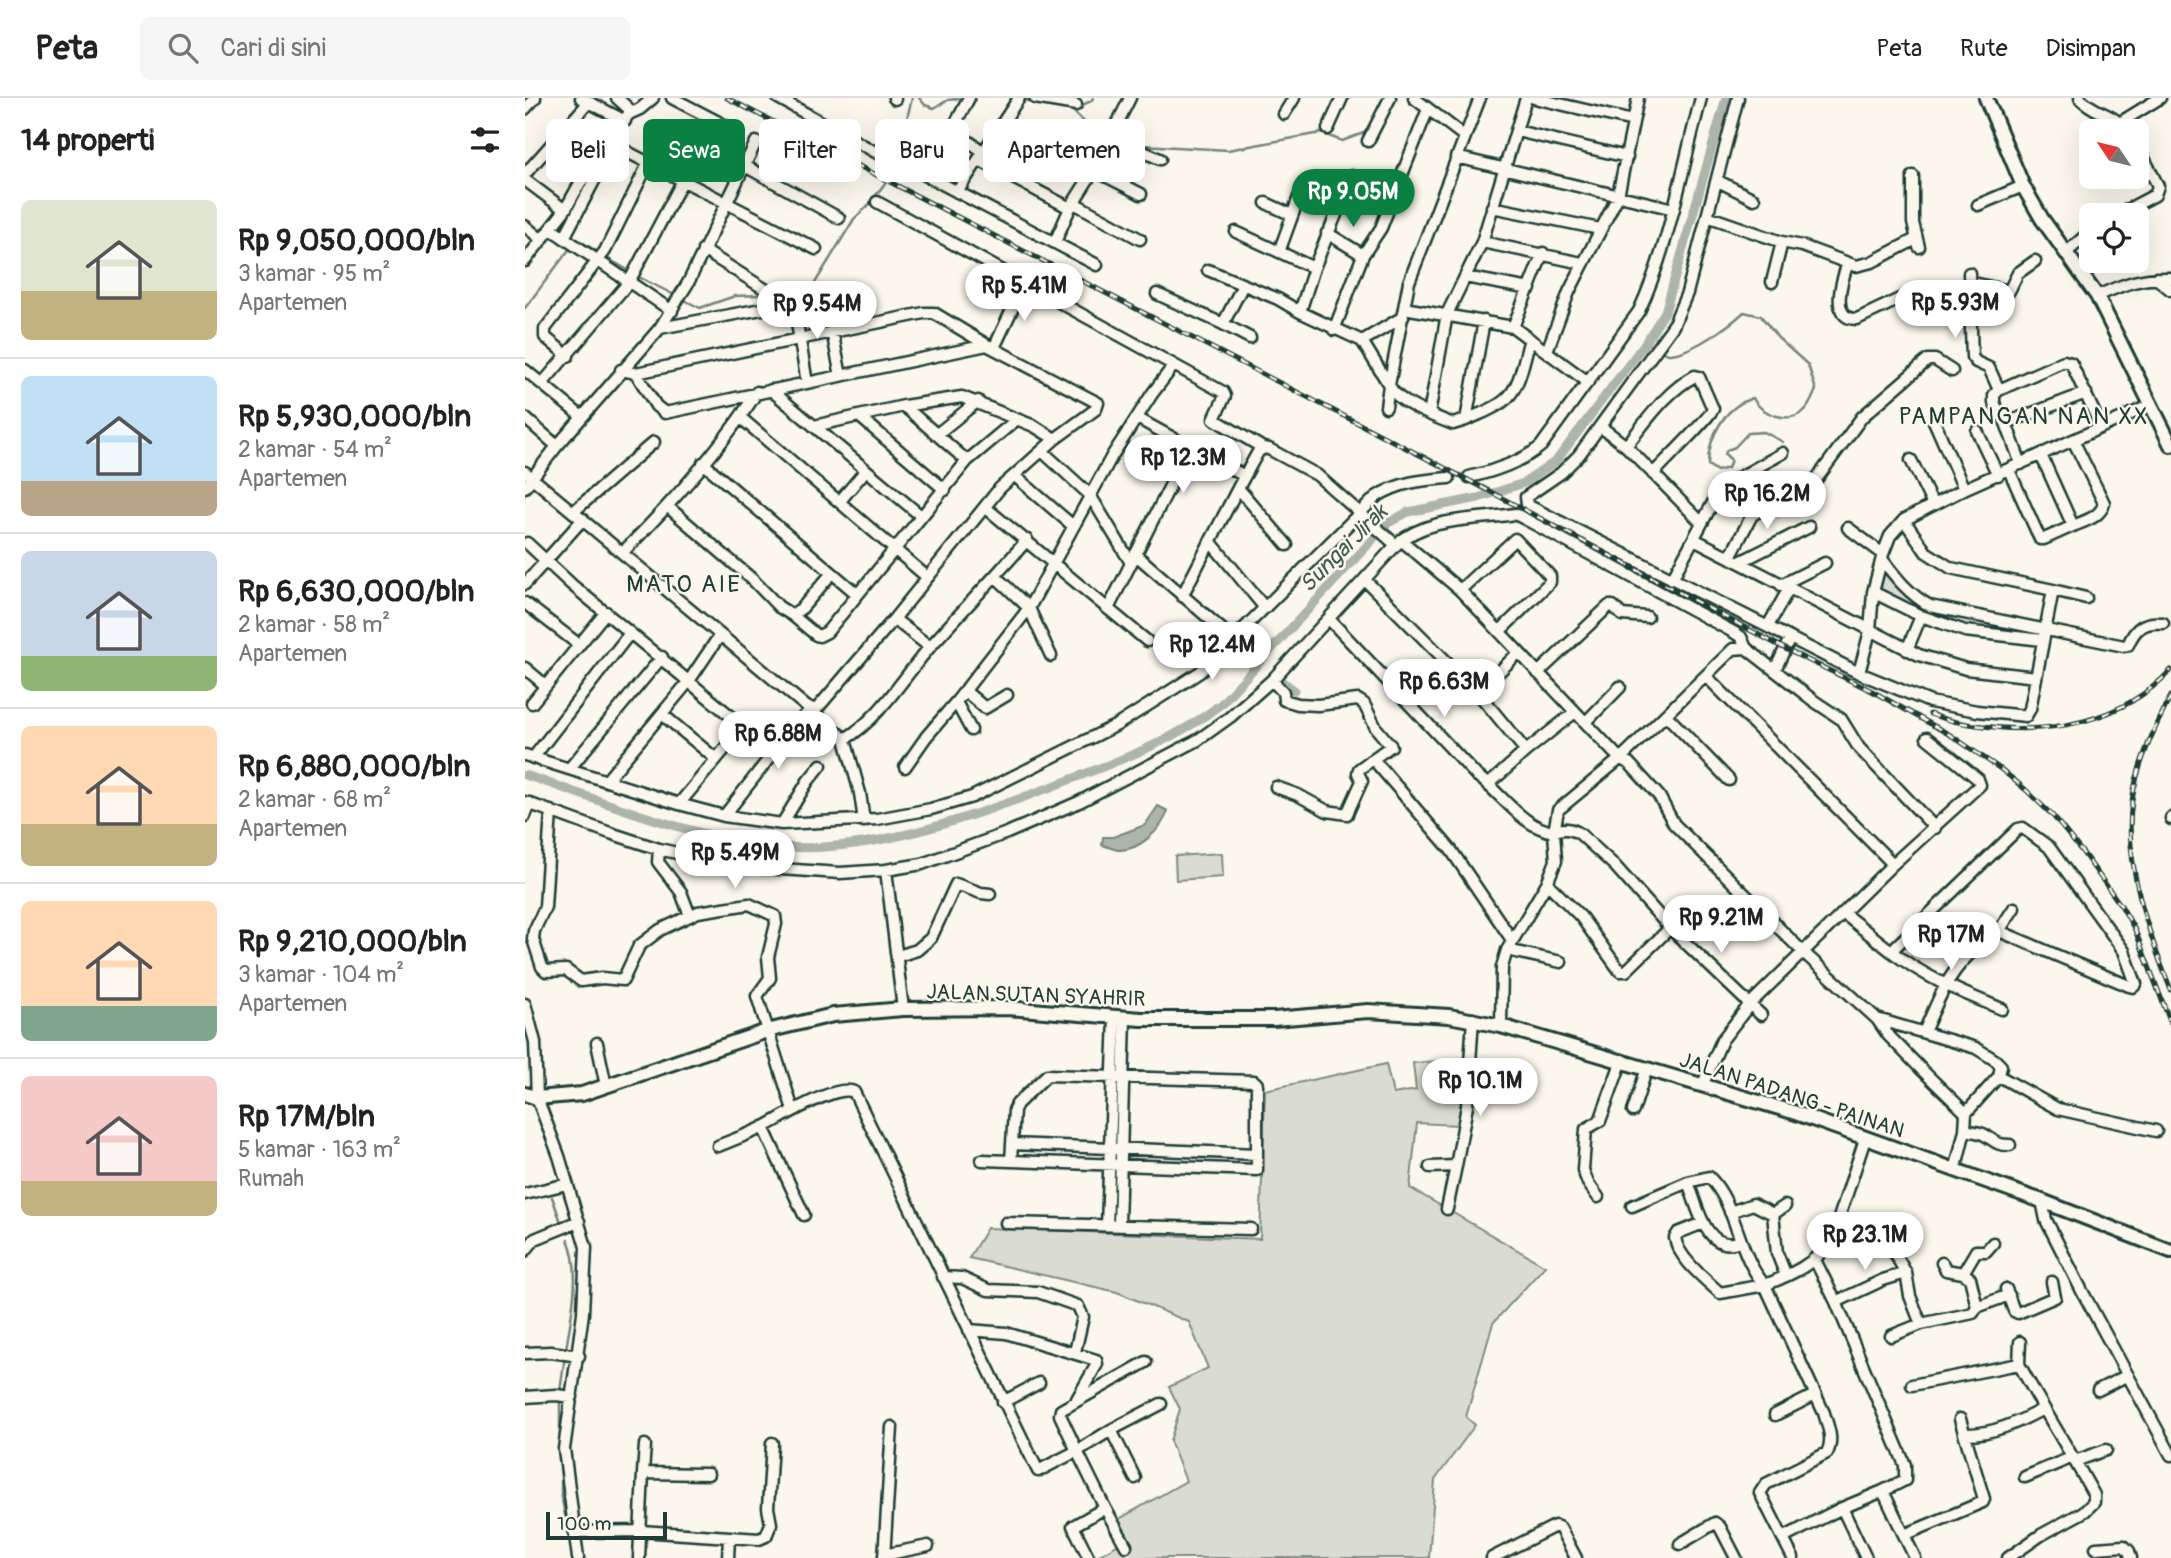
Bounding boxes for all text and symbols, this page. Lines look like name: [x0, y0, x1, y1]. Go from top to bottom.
search box: [140, 17, 630, 80]
text: Peta: [35, 28, 98, 69]
icon: search: [164, 29, 202, 67]
text: Cari di sini: [220, 32, 326, 64]
text: Peta: [1876, 34, 1922, 63]
text: Rute: [1960, 34, 2008, 63]
text: Disimpan: [2046, 34, 2136, 63]
chip: Beli: [546, 119, 629, 182]
chip: Sewa: [643, 119, 745, 182]
chip: Filter: [759, 119, 861, 182]
chip: Baru: [875, 119, 969, 182]
chip: Apartemen: [983, 119, 1145, 182]
north arrow: [2079, 119, 2149, 189]
map controls: [2079, 119, 2149, 273]
icon: filters: [466, 121, 504, 159]
text: 14 properti: [21, 122, 154, 159]
pin: Rp 9.05M: [1281, 170, 1425, 229]
text: Rp 9.05M: [1308, 177, 1398, 206]
button: locate: [2079, 203, 2149, 273]
text: Rp 9,050,000/bln: [238, 222, 475, 259]
icon: home: [77, 228, 161, 312]
text: 3 kamar · 95 m²: [238, 259, 390, 288]
pin: Rp 5.41M: [952, 264, 1096, 323]
text: Rp 5.41M: [981, 271, 1067, 300]
pin: Rp 5.93M: [1883, 280, 2027, 340]
pin: Rp 9.54M: [745, 282, 889, 341]
text: Apartemen: [238, 288, 347, 317]
text: Rp 5.93M: [1911, 288, 1999, 317]
text: Rp 9.54M: [773, 289, 861, 318]
text: Rp 5,930,000/bln: [238, 398, 471, 435]
district label: PAMPANGAN NAN XX: [1898, 402, 2150, 431]
icon: home: [77, 404, 161, 488]
text: 2 kamar · 54 m²: [238, 435, 392, 464]
pin: Rp 12.3M: [1111, 436, 1255, 495]
text: Rp 12.3M: [1140, 443, 1226, 472]
text: Apartemen: [238, 464, 347, 493]
pin: Rp 16.2M: [1695, 472, 1839, 531]
text: Rp 16.2M: [1724, 479, 1810, 508]
water label: Sungai Jirak: [1293, 496, 1395, 599]
district label: MATO AIE: [626, 570, 742, 599]
text: Rp 6,630,000/bln: [238, 573, 475, 610]
icon: home: [77, 579, 161, 663]
text: 2 kamar · 58 m²: [238, 610, 390, 639]
pin: Rp 12.4M: [1140, 622, 1284, 682]
text: Rp 12.4M: [1169, 630, 1255, 659]
text: Apartemen: [238, 639, 347, 668]
pin: Rp 6.63M: [1372, 660, 1516, 719]
text: Rp 6.63M: [1399, 667, 1489, 696]
pin: Rp 6.88M: [706, 712, 850, 771]
text: Rp 6.88M: [734, 719, 822, 748]
text: Rp 6,880,000/bln: [238, 748, 471, 785]
icon: home: [77, 754, 161, 838]
text: 2 kamar · 68 m²: [238, 785, 391, 814]
text: Apartemen: [238, 814, 347, 843]
pin: Rp 5.49M: [663, 830, 807, 890]
text: Rp 5.49M: [691, 838, 779, 867]
pin: Rp 9.21M: [1649, 896, 1793, 955]
text: Rp 9.21M: [1679, 903, 1763, 932]
pin: Rp 17M: [1894, 912, 2008, 972]
text: Rp 17M: [1918, 920, 1984, 949]
text: Rp 9,210,000/bln: [238, 923, 467, 960]
icon: home: [77, 929, 161, 1013]
text: 3 kamar · 104 m²: [238, 960, 404, 989]
street label: JALAN SUTAN SYAHRIR: [926, 978, 1146, 1013]
text: Apartemen: [238, 989, 347, 1018]
street label: JALAN PADANG - PAINAN: [1676, 1046, 1908, 1145]
pin: Rp 10.1M: [1408, 1058, 1552, 1118]
text: Rp 10.1M: [1438, 1066, 1522, 1095]
text: Rp 17M/bln: [238, 1098, 375, 1135]
icon: home: [77, 1104, 161, 1188]
text: 5 kamar · 163 m²: [238, 1135, 401, 1164]
text: Rumah: [238, 1164, 304, 1193]
pin: Rp 23.1M: [1793, 1212, 1937, 1272]
text: Rp 23.1M: [1823, 1220, 1907, 1249]
scale bar: [546, 1509, 667, 1541]
text: 100 m: [557, 1512, 611, 1536]

